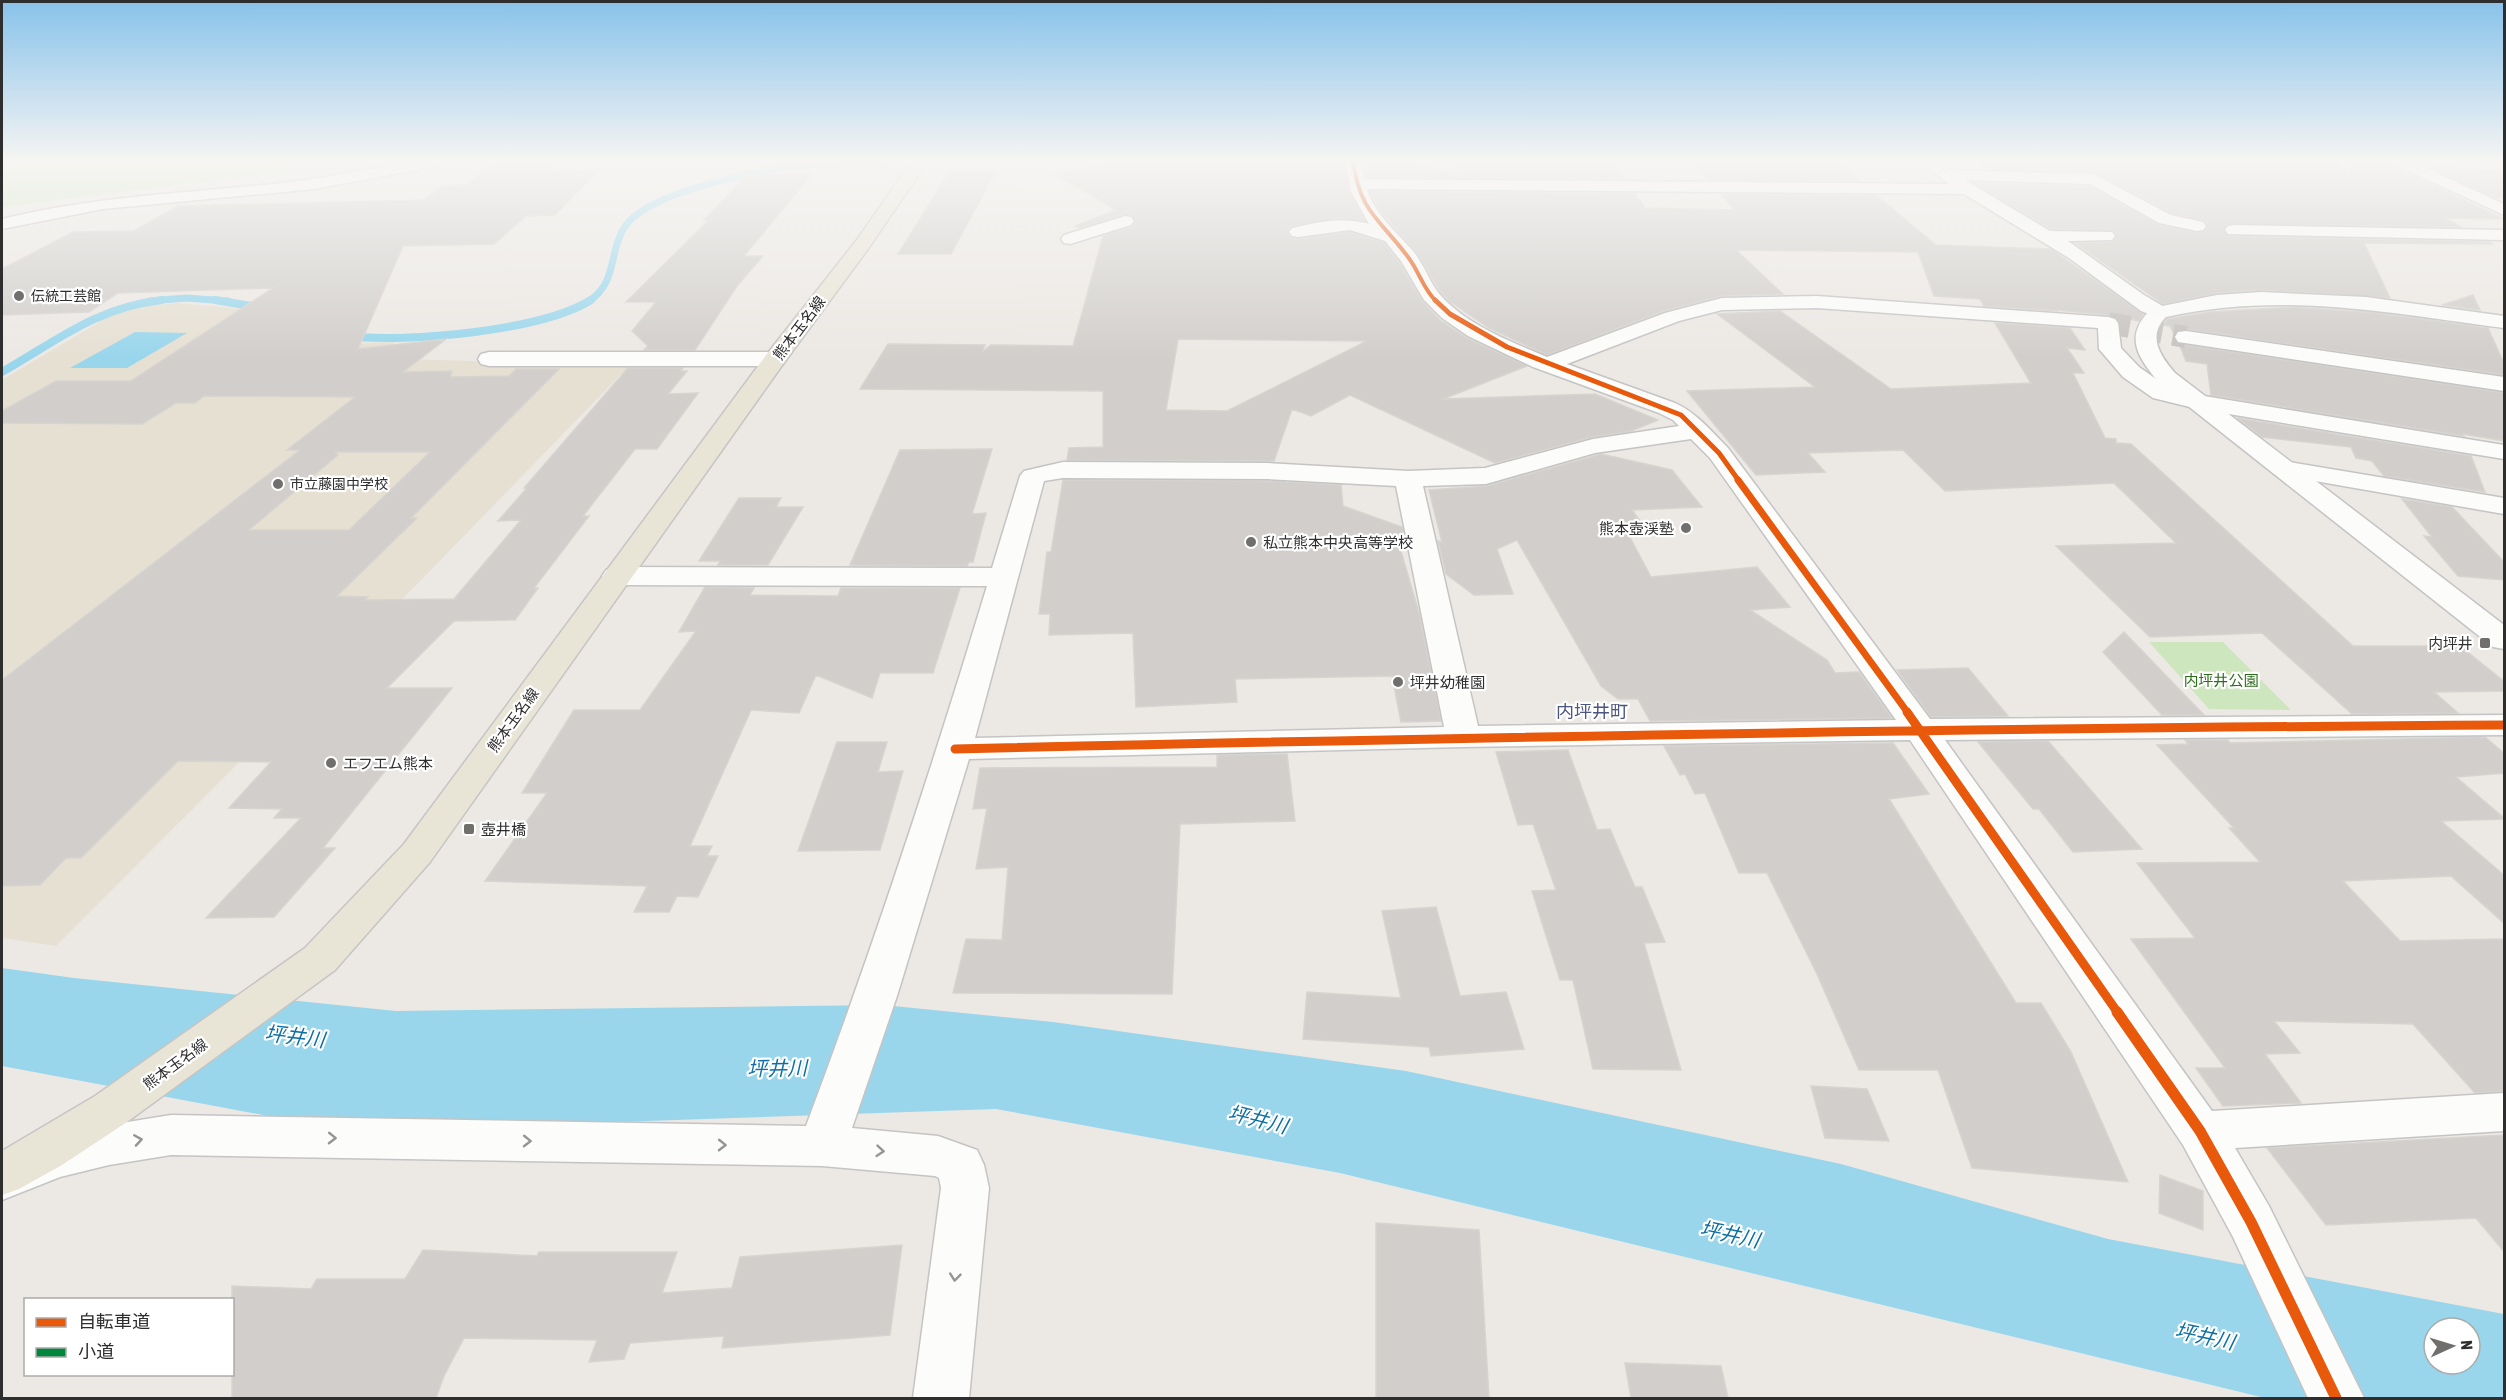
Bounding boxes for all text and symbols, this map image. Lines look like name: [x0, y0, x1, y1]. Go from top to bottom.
place label: 伝統工芸館: [31, 288, 101, 304]
marker: 伝統工芸館: [12, 289, 26, 303]
street label: 熊本玉名線: [770, 293, 828, 363]
place label: 市立藤園中学校: [290, 476, 388, 492]
marker: 市立藤園中学校: [271, 477, 285, 491]
place label: 熊本壺渓塾: [1599, 520, 1674, 537]
marker: 熊本壺渓塾: [1679, 521, 1693, 535]
place label: 私立熊本中央高等学校: [1263, 534, 1413, 551]
marker: 私立熊本中央高等学校: [1244, 535, 1258, 549]
place label: 内坪井: [2428, 635, 2473, 652]
marker: 内坪井: [2478, 636, 2492, 650]
park label: 内坪井公園: [2183, 672, 2259, 689]
place label: 坪井幼稚園: [1410, 674, 1485, 691]
marker: 坪井幼稚園: [1391, 675, 1405, 689]
street label: 熊本玉名線: [484, 685, 542, 755]
district label: 内坪井町: [1556, 701, 1628, 722]
place label: エフエム熊本: [343, 755, 433, 772]
marker: エフエム熊本: [324, 756, 338, 770]
place label: 壺井橋: [481, 821, 526, 838]
marker: 壺井橋: [462, 822, 476, 836]
water label: 坪井川: [264, 1021, 328, 1051]
street label: 熊本玉名線: [140, 1035, 210, 1093]
water label: 坪井川: [747, 1056, 809, 1080]
water label: 坪井川: [1226, 1101, 1292, 1138]
one-way arrow: [328, 1131, 337, 1144]
one-way arrow: [133, 1134, 143, 1147]
one-way arrow: [523, 1135, 532, 1147]
one-way arrow: [718, 1138, 727, 1151]
one-way arrow: [876, 1144, 885, 1157]
water label: 坪井川: [1698, 1217, 1764, 1252]
one-way arrow: [949, 1273, 961, 1282]
legend: [24, 1298, 234, 1376]
text: 自転車道: [78, 1311, 150, 1332]
north arrow: [2422, 1316, 2482, 1376]
water label: 坪井川: [2173, 1319, 2239, 1354]
text: N: [2458, 1340, 2476, 1350]
text: 小道: [78, 1341, 114, 1362]

